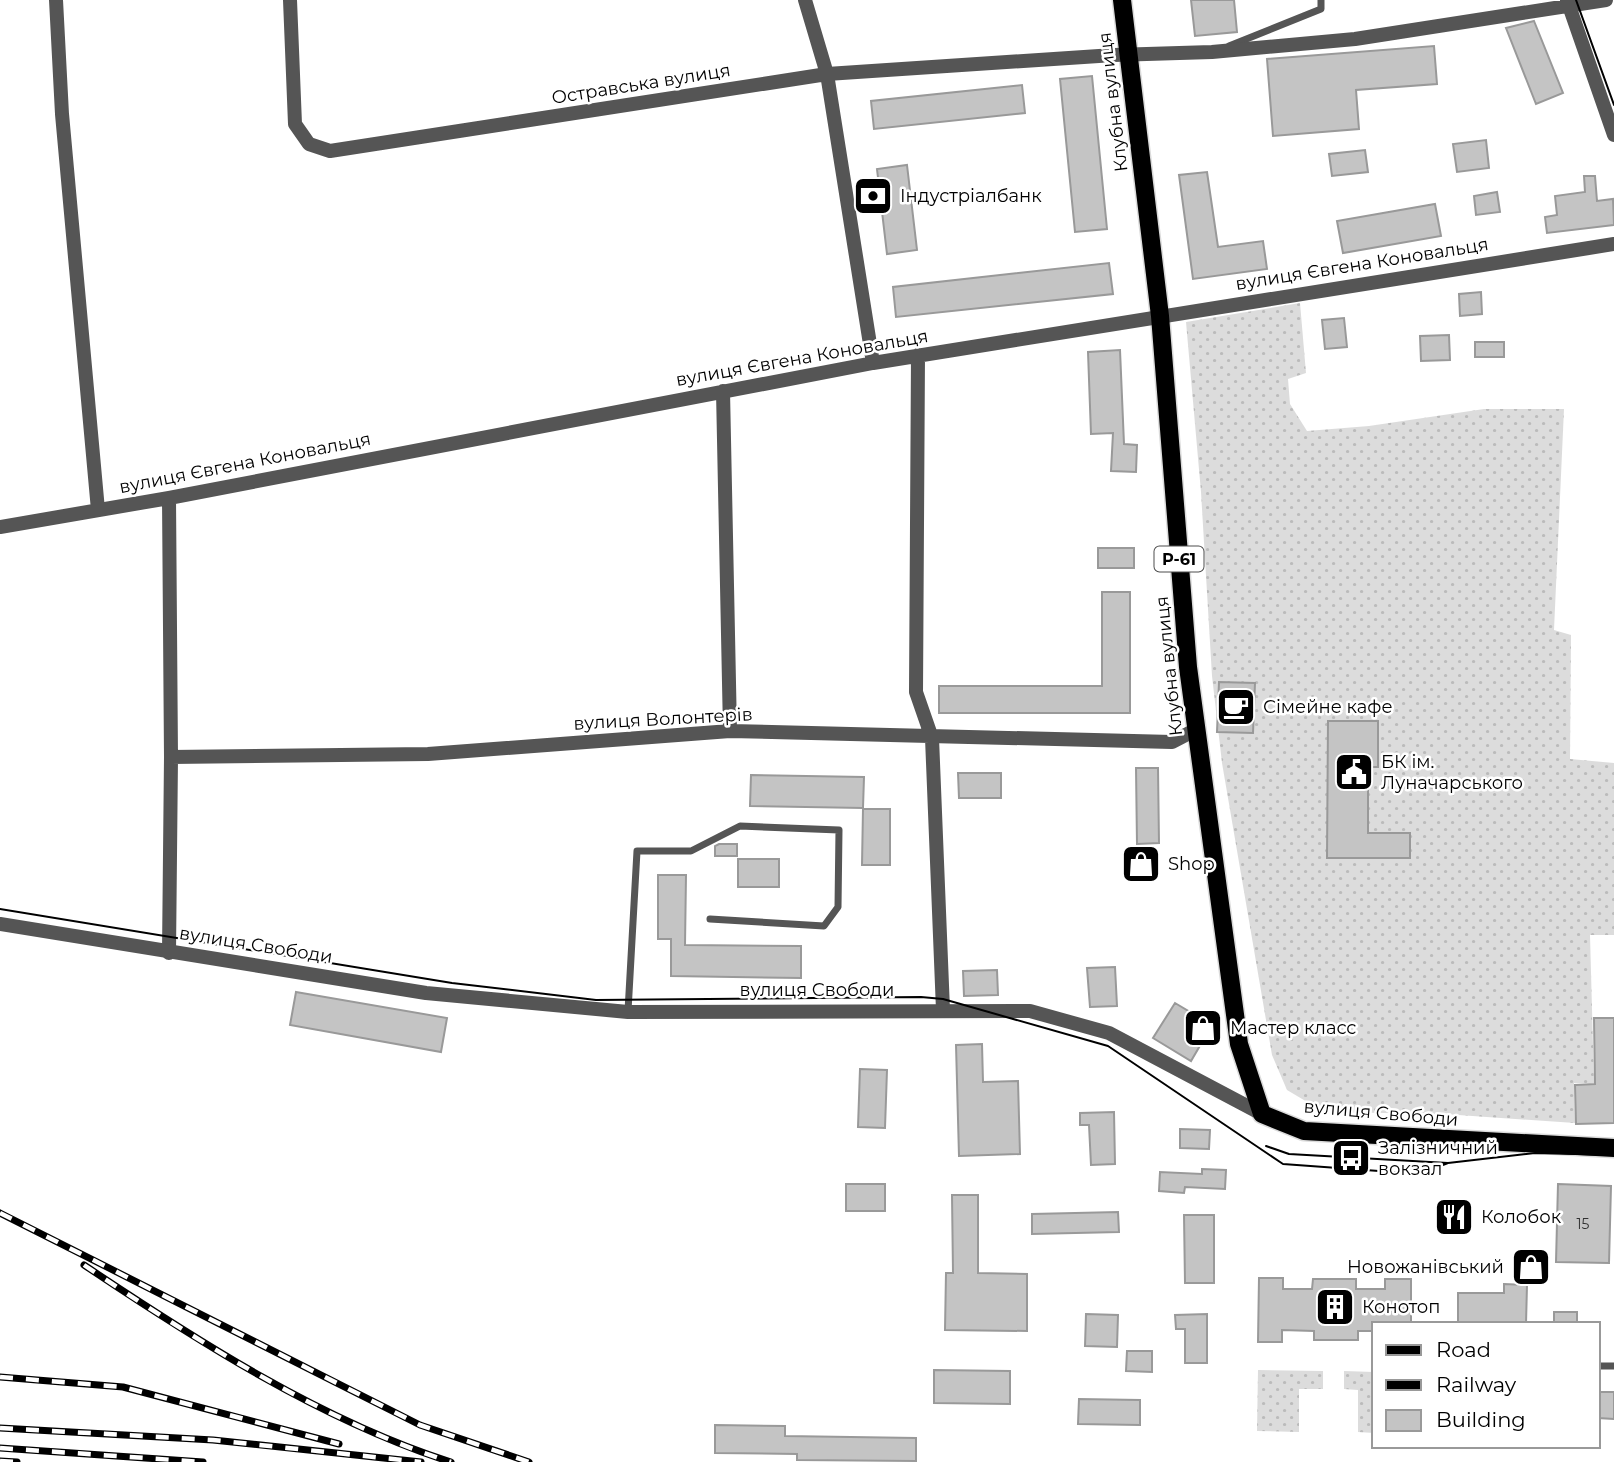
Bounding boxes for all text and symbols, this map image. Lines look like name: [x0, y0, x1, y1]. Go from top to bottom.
street label: Клубна вулиця: [1094, 31, 1132, 173]
street label: Остравська вулиця: [550, 59, 732, 109]
bank icon: Індустріалбанк: [852, 175, 894, 217]
place label: Індустріалбанк: [900, 185, 1042, 207]
street label: вулиця Євгена Коновальця: [1234, 233, 1490, 295]
street label: вулиця Євгена Коновальця: [674, 325, 930, 391]
street label: вулиця Євгена Коновальця: [117, 428, 373, 498]
road number: Р-61: [1154, 546, 1204, 572]
street label: Клубна вулиця: [1151, 595, 1187, 737]
cafe icon: Сімейне кафе: [1215, 686, 1257, 728]
place label: Сімейне кафе: [1263, 696, 1393, 718]
street label: вулиця Волонтерів: [573, 703, 753, 735]
public building icon: БК ім. Луначарського: [1333, 751, 1375, 793]
place label: БК ім. Луначарського: [1381, 751, 1523, 794]
shop icon: Shop: [1120, 843, 1162, 885]
place label: Shop: [1168, 853, 1215, 875]
street label: вулиця Свободи: [178, 922, 334, 968]
street label: вулиця Свободи: [740, 979, 894, 1001]
shop icon: Мастер класс: [1182, 1007, 1224, 1049]
place label: Мастер класс: [1230, 1017, 1357, 1039]
street label: вулиця Свободи: [1303, 1095, 1459, 1131]
bus stop icon: Залізничний вокзал: [1330, 1137, 1372, 1179]
place label: Залізничний вокзал: [1378, 1137, 1498, 1180]
restaurant icon: Колобок: [1433, 1196, 1475, 1238]
place label: Колобок: [1481, 1206, 1562, 1228]
house number: 15: [1577, 1215, 1590, 1233]
shop icon: Новожанівський: [1510, 1246, 1552, 1288]
place label: Новожанівський: [1347, 1256, 1504, 1278]
building icon: Конотоп: [1314, 1286, 1356, 1328]
place label: Конотоп: [1362, 1296, 1440, 1318]
legend: [1372, 1322, 1600, 1448]
text: Road: [1436, 1337, 1491, 1362]
text: Railway: [1436, 1372, 1517, 1397]
text: Building: [1436, 1407, 1526, 1432]

